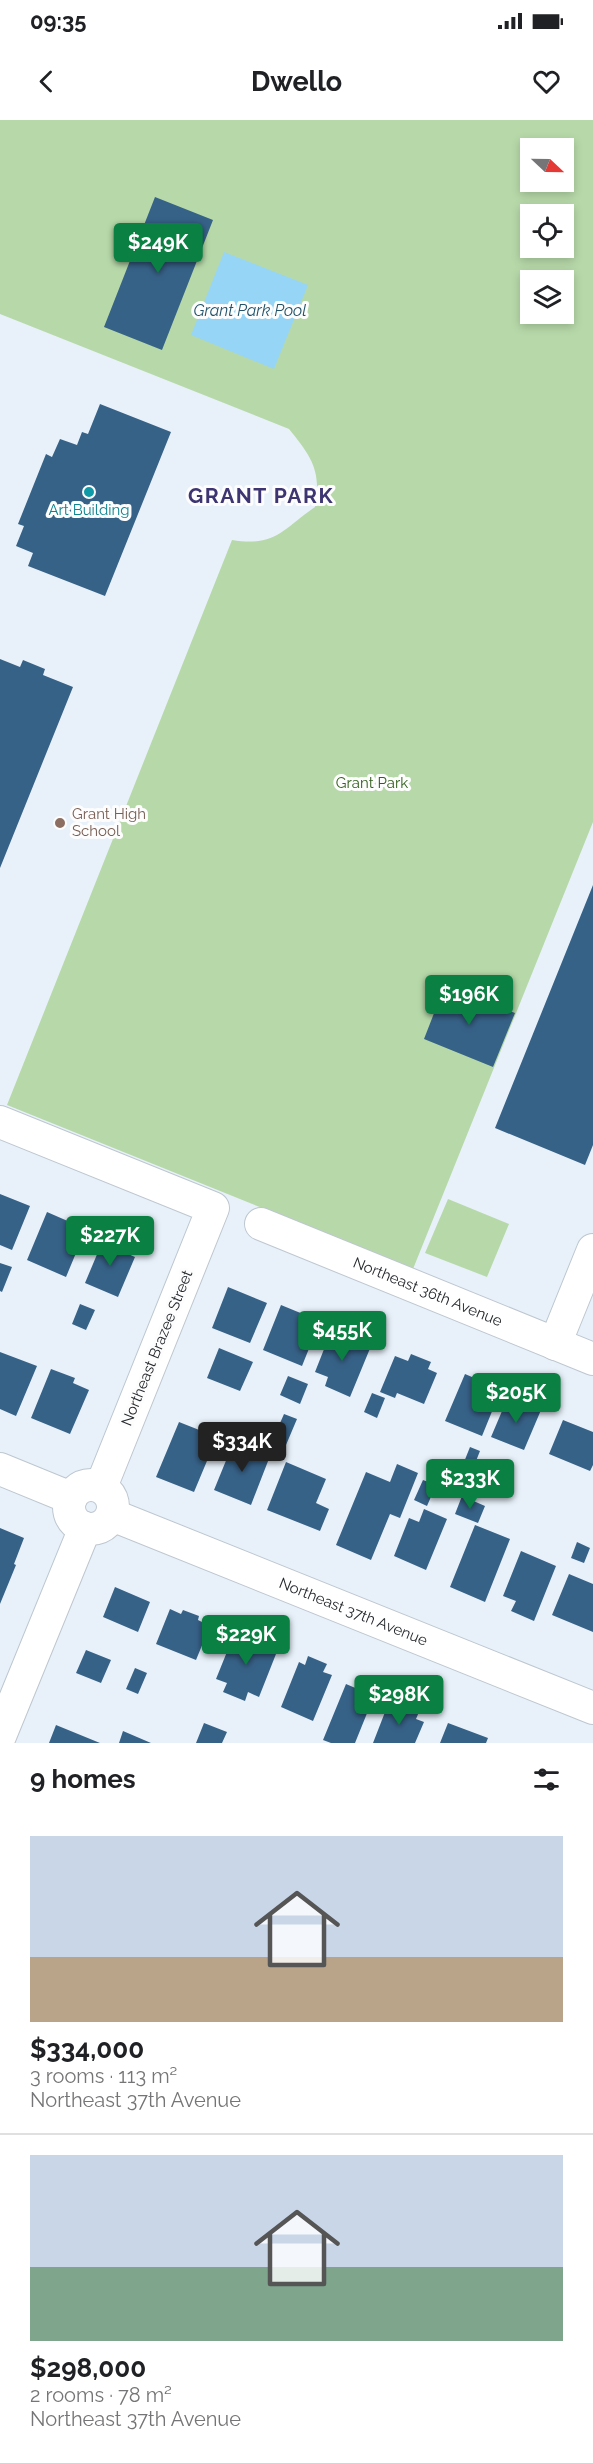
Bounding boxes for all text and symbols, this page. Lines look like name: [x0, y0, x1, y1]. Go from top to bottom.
text: 09:35: [30, 8, 86, 34]
icon: back: [30, 65, 63, 98]
icon: heart: [530, 65, 563, 98]
text: Dwello: [251, 66, 342, 97]
north arrow: [520, 138, 574, 192]
map controls: [520, 138, 574, 324]
button: locate: [520, 204, 574, 258]
pin: $249K: [116, 223, 200, 274]
text: $249K: [128, 230, 188, 254]
button: layers: [520, 270, 574, 324]
water label: Grant Park Pool: [193, 301, 307, 320]
district label: GRANT PARK: [188, 483, 334, 508]
marker: Art Building: [82, 485, 96, 499]
place label: Art Building: [48, 501, 130, 519]
park label: Grant Park: [336, 774, 408, 792]
place label: Grant High School: [72, 805, 146, 840]
marker: Grant High School: [53, 816, 67, 830]
pin: $196K: [427, 975, 511, 1026]
text: $196K: [439, 982, 499, 1006]
pin: $227K: [68, 1216, 152, 1267]
text: $227K: [80, 1223, 140, 1247]
street label: Northeast 36th Avenue: [350, 1253, 505, 1330]
street label: Northeast Brazee Street: [118, 1268, 196, 1428]
pin: $455K: [300, 1311, 384, 1362]
text: $455K: [312, 1318, 372, 1342]
pin: $205K: [474, 1373, 558, 1424]
text: $205K: [486, 1380, 546, 1404]
pin: $334K: [200, 1422, 284, 1473]
text: $334K: [212, 1429, 272, 1453]
pin: $233K: [428, 1459, 512, 1510]
text: $233K: [440, 1466, 500, 1490]
street label: Northeast 37th Avenue: [276, 1574, 430, 1650]
pin: $229K: [204, 1615, 288, 1666]
text: $229K: [216, 1622, 276, 1646]
pin: $298K: [357, 1675, 441, 1726]
text: $298K: [368, 1682, 430, 1706]
icon: filters: [530, 1763, 563, 1796]
text: 9 homes: [30, 1764, 136, 1794]
icon: home: [243, 1875, 351, 1983]
text: $334,000: [30, 2034, 144, 2064]
text: 3 rooms · 113 m²: [30, 2064, 177, 2088]
text: Northeast 37th Avenue: [30, 2088, 241, 2112]
icon: home: [243, 2194, 351, 2302]
text: $298,000: [30, 2353, 146, 2383]
text: 2 rooms · 78 m²: [30, 2383, 172, 2407]
text: Northeast 37th Avenue: [30, 2407, 241, 2431]

